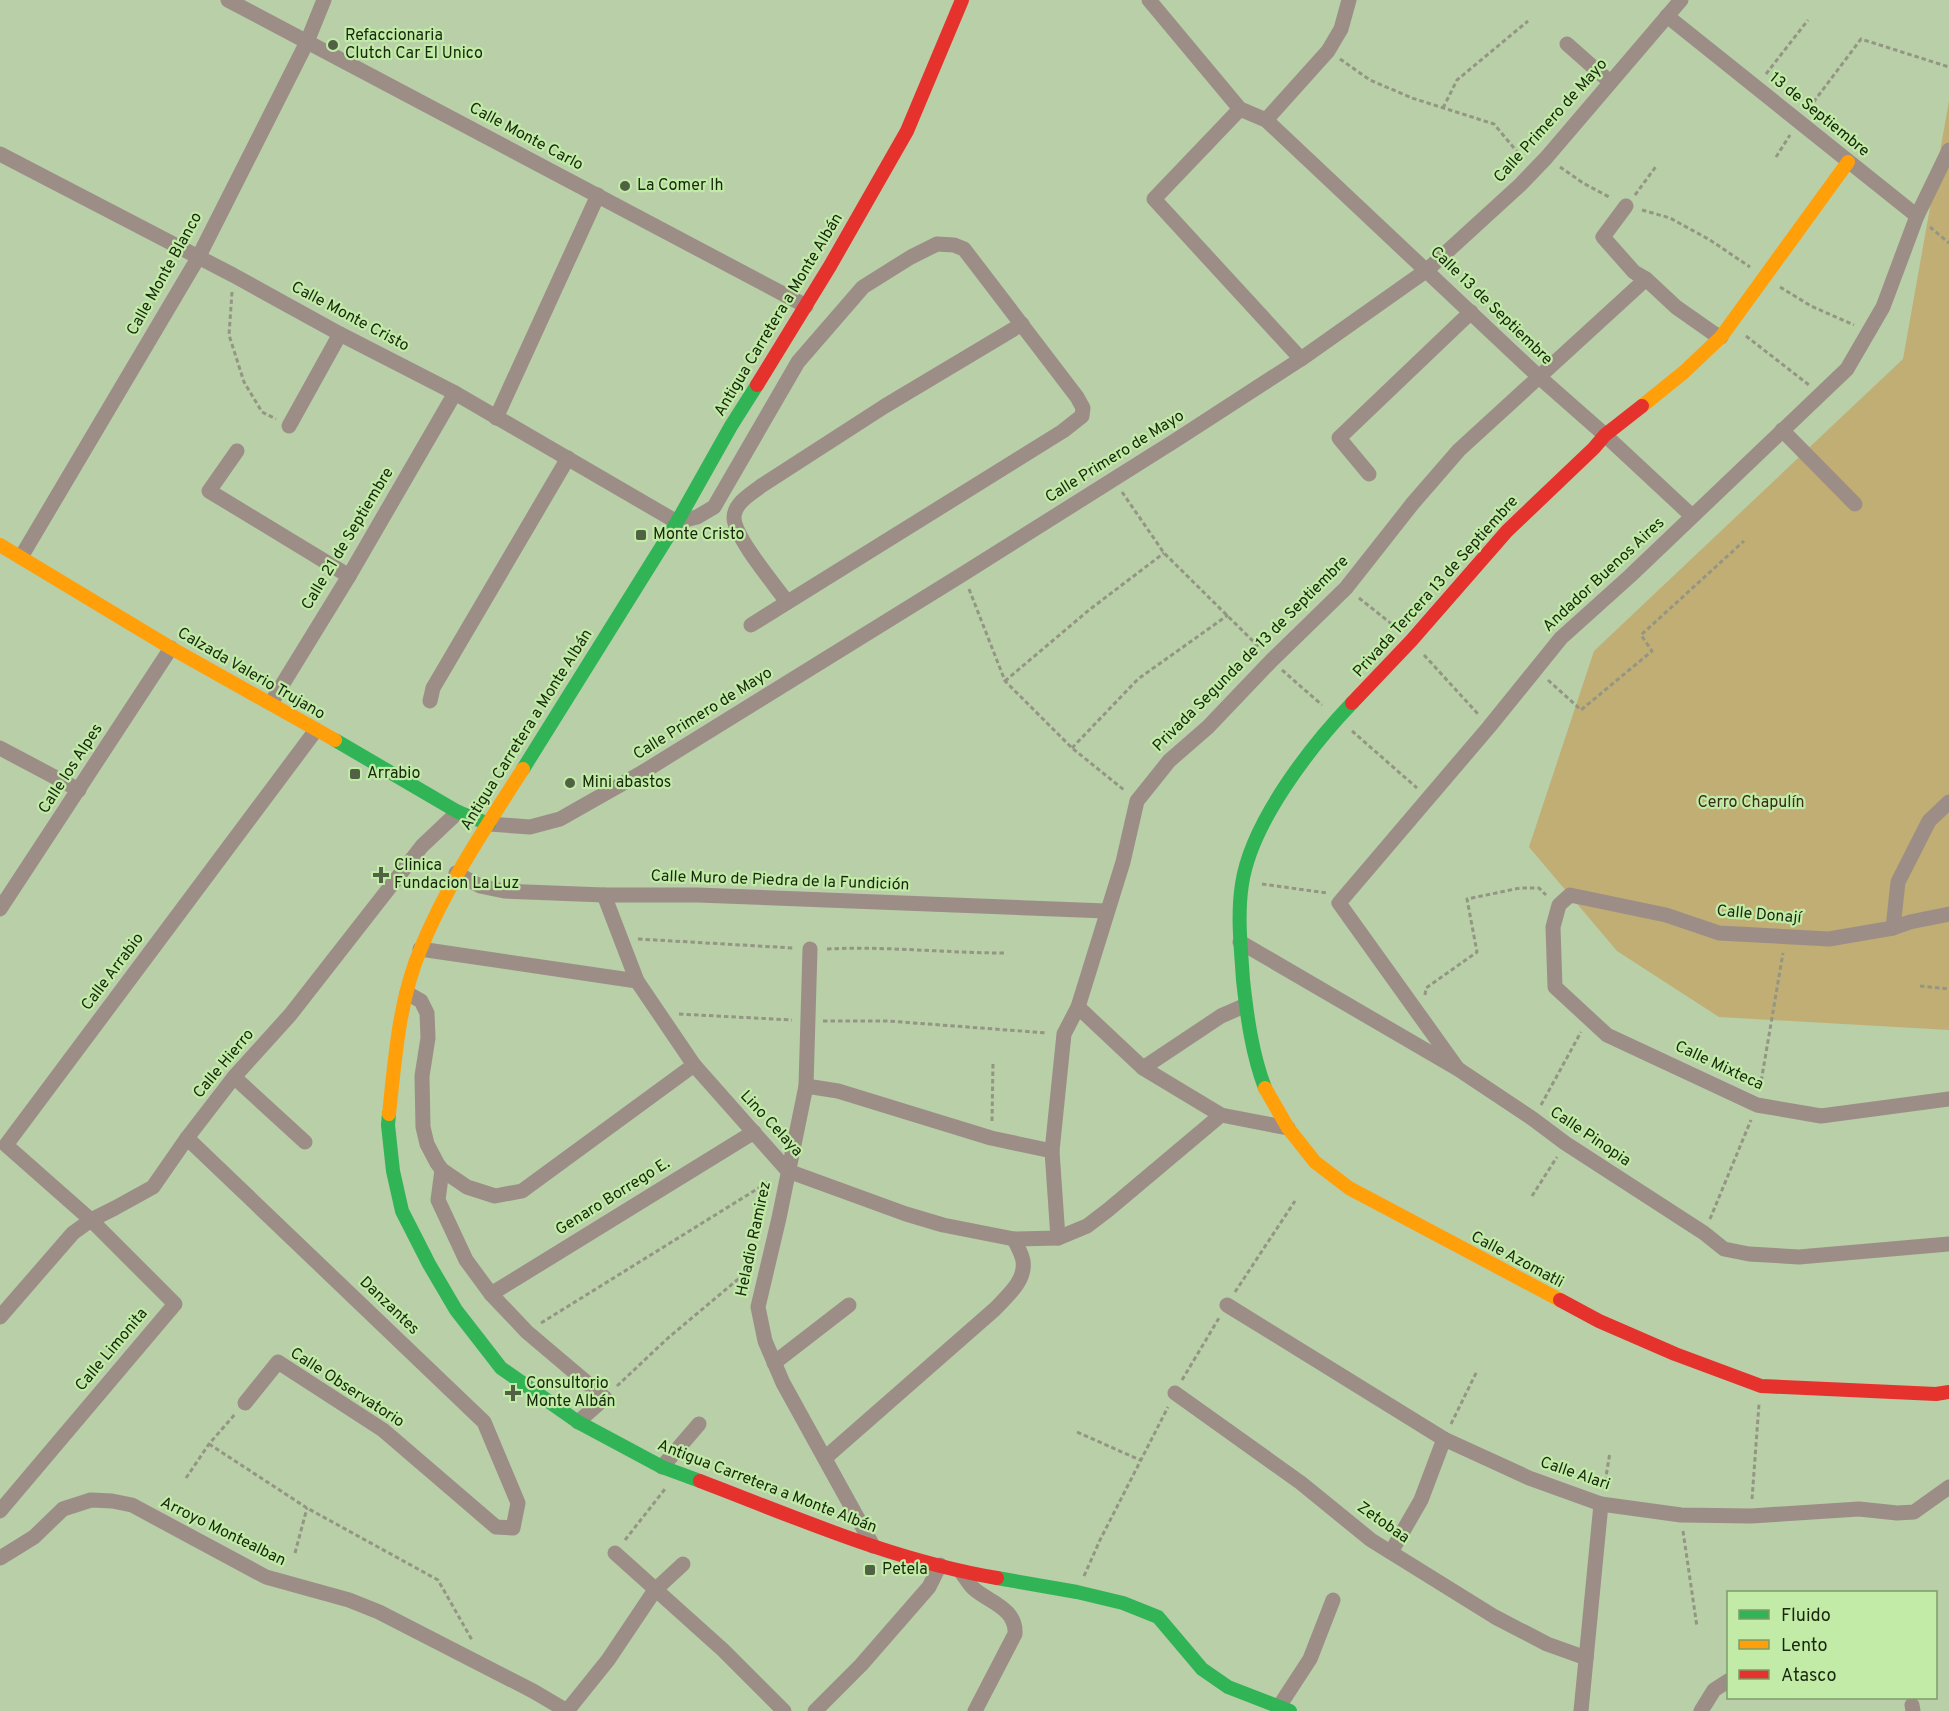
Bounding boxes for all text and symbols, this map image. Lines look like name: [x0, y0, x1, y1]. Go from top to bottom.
place label: Refaccionaria Clutch Car El Unico: [345, 26, 483, 64]
marker: Refaccionaria Clutch Car El Unico: [326, 38, 340, 52]
street label: Calle Primero de Mayo: [1490, 55, 1612, 187]
street label: 13 de Septiembre: [1765, 68, 1873, 162]
street label: Calle Monte Carlo: [465, 98, 587, 176]
place label: La Comer Ih: [637, 176, 723, 196]
marker: La Comer Ih: [618, 179, 632, 193]
street label: Calle Monte Blanco: [123, 209, 207, 339]
street label: Antigua Carretera a Monte Albán: [710, 210, 848, 420]
street label: Calle 13 de Septiembre: [1426, 242, 1556, 370]
street label: Calle Monte Cristo: [287, 277, 413, 357]
street label: Calle Primero de Mayo: [1042, 406, 1188, 508]
street label: Calle 21 de Septiembre: [298, 464, 398, 614]
street label: Privada Tercera 13 de Septiembre: [1349, 492, 1523, 682]
street label: Andador Buenos Aires: [1539, 513, 1669, 637]
place label: Monte Cristo: [653, 525, 745, 545]
marker: Monte Cristo: [634, 528, 648, 542]
street label: Privada Segunda de 13 de Septiembre: [1149, 552, 1353, 756]
street label: Calzada Valerio Trujano: [173, 623, 329, 725]
street label: Antigua Carretera a Monte Albán: [457, 626, 597, 834]
street label: Calle Primero de Mayo: [630, 663, 776, 765]
street label: Calle los Alpes: [34, 720, 108, 818]
place label: Arrabio: [367, 764, 420, 784]
marker: Arrabio: [348, 767, 362, 781]
place label: Mini abastos: [582, 773, 671, 793]
marker: Mini abastos: [563, 776, 577, 790]
park label: Cerro Chapulín: [1697, 793, 1805, 813]
place label: Clinica Fundacion La Luz: [394, 856, 519, 894]
marker: Clinica Fundacion La Luz: [372, 866, 390, 884]
street label: Calle Muro de Piedra de la Fundición: [650, 866, 910, 896]
street label: Calle Donají: [1716, 901, 1804, 929]
street label: Calle Arrabio: [77, 929, 149, 1015]
street label: Calle Hierro: [189, 1025, 259, 1103]
street label: Calle Mixteca: [1671, 1037, 1767, 1095]
street label: Lino Celaya: [735, 1087, 807, 1161]
street label: Calle Pinopia: [1546, 1103, 1634, 1171]
street label: Genaro Borrego E.: [552, 1154, 674, 1240]
street label: Heladio Ramirez: [732, 1179, 776, 1299]
street label: Calle Azomatli: [1467, 1227, 1567, 1293]
street label: Danzantes: [355, 1273, 423, 1339]
street label: Calle Limonita: [71, 1304, 153, 1396]
street label: Calle Observatorio: [286, 1344, 408, 1432]
place label: Consultorio Monte Albán: [526, 1374, 616, 1412]
marker: Consultorio Monte Albán: [504, 1384, 522, 1402]
street label: Antigua Carretera a Monte Albán: [654, 1436, 880, 1538]
street label: Calle Alari: [1537, 1453, 1613, 1495]
street label: Arroyo Montealban: [157, 1493, 289, 1571]
street label: Zetobaa: [1353, 1498, 1413, 1548]
place label: Petela: [882, 1560, 928, 1580]
marker: Petela: [863, 1563, 877, 1577]
legend: [1727, 1591, 1937, 1699]
text: Fluido: [1781, 1605, 1831, 1628]
text: Lento: [1781, 1635, 1827, 1658]
text: Atasco: [1781, 1665, 1837, 1688]

